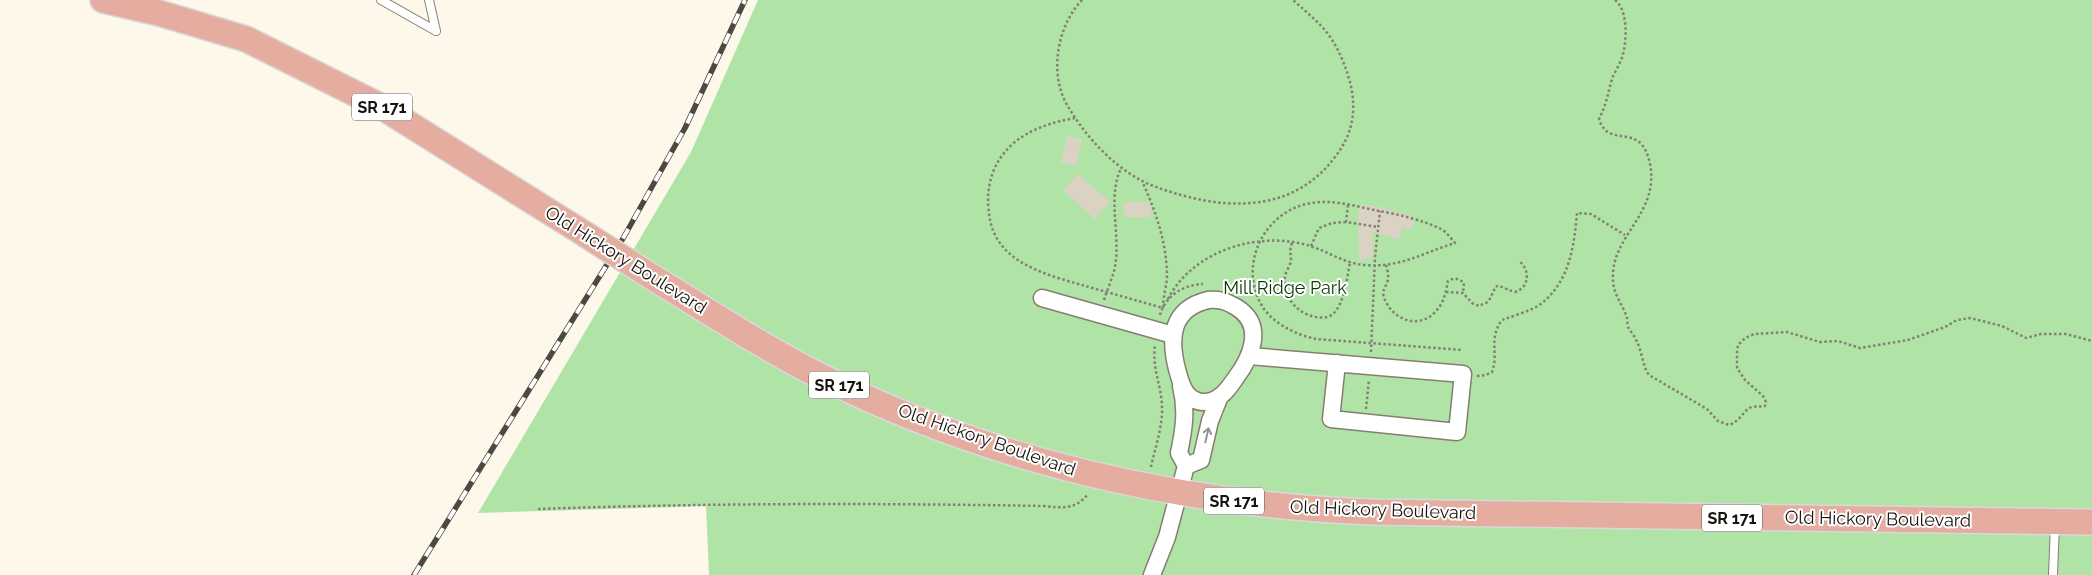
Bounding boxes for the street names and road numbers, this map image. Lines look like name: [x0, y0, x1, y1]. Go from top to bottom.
road number: SR 171: [352, 94, 412, 120]
street label: Old Hickory Boulevard: [542, 201, 711, 318]
road number: SR 171: [809, 372, 869, 398]
street label: Old Hickory Boulevard: [896, 399, 1079, 480]
road number: SR 171: [1204, 488, 1264, 514]
street label: Old Hickory Boulevard: [1290, 496, 1476, 523]
road number: SR 171: [1702, 504, 1762, 532]
street label: Old Hickory Boulevard: [1785, 506, 1971, 531]

